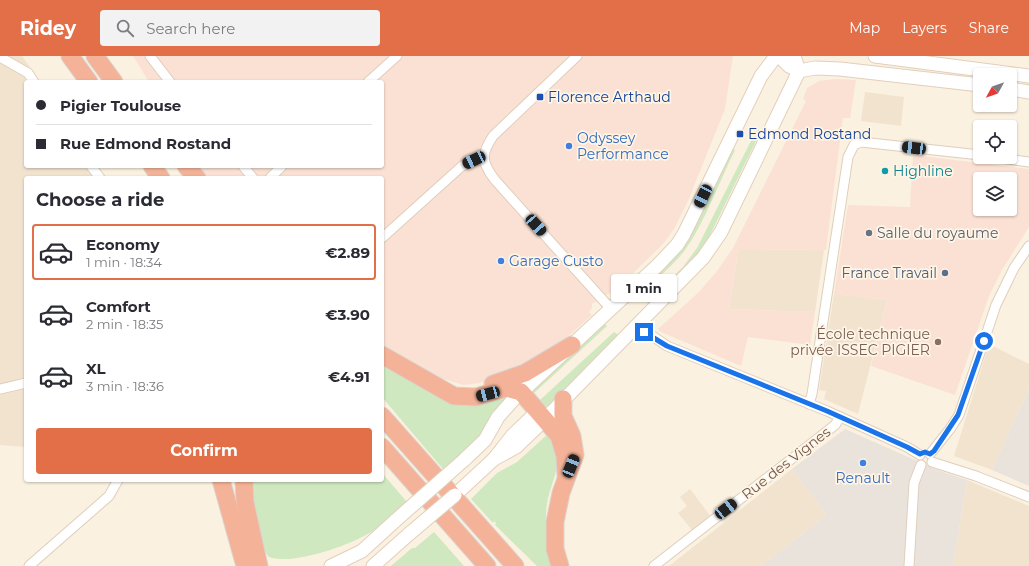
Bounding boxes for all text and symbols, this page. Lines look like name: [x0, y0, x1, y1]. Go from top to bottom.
search box: [100, 10, 380, 46]
text: Ridey: [20, 17, 76, 40]
icon: search: [114, 17, 136, 39]
text: Search here: [146, 19, 235, 38]
text: Map: [849, 19, 880, 37]
text: Layers: [902, 19, 947, 37]
text: Share: [969, 19, 1009, 37]
north arrow: [973, 68, 1017, 112]
map controls: [973, 68, 1017, 216]
place label: Florence Arthaud: [548, 88, 671, 106]
marker: Florence Arthaud: [535, 92, 545, 102]
text: Pigier Toulouse: [60, 96, 181, 115]
button: locate: [973, 120, 1017, 164]
place label: Edmond Rostand: [748, 125, 871, 143]
place label: Odyssey Performance: [577, 129, 669, 163]
marker: Edmond Rostand: [735, 129, 745, 139]
text: Rue Edmond Rostand: [60, 134, 231, 153]
marker: Odyssey Performance: [564, 141, 574, 151]
car: [901, 141, 927, 155]
car: [461, 149, 487, 171]
place label: Highline: [893, 162, 953, 180]
marker: Highline: [880, 166, 890, 176]
button: layers: [973, 172, 1017, 216]
car: [692, 183, 714, 209]
text: Choose a ride: [36, 189, 164, 211]
car: [524, 212, 548, 238]
place label: Salle du royaume: [877, 224, 998, 242]
marker: Salle du royaume: [864, 228, 874, 238]
icon: car: [38, 234, 74, 270]
text: Economy: [86, 235, 159, 254]
text: €2.89: [325, 243, 370, 262]
place label: Garage Custo: [509, 252, 603, 270]
text: 1 min · 18:34: [86, 254, 162, 270]
marker: Garage Custo: [496, 256, 506, 266]
place label: France Travail: [842, 264, 937, 282]
marker: France Travail: [940, 268, 950, 278]
callout: 1 min: [611, 274, 677, 302]
text: 1 min: [626, 280, 662, 296]
icon: car: [38, 296, 74, 332]
text: Comfort: [86, 297, 151, 316]
text: €3.90: [325, 305, 370, 324]
text: 2 min · 18:35: [86, 316, 163, 332]
route end: [635, 323, 653, 341]
place label: École technique privée ISSEC PIGIER: [790, 325, 930, 359]
route start: [975, 332, 993, 350]
marker: École technique privée ISSEC PIGIER: [933, 337, 943, 347]
icon: car: [38, 358, 74, 394]
text: XL: [86, 359, 105, 378]
text: €4.91: [328, 367, 370, 386]
text: 3 min · 18:36: [86, 378, 164, 394]
car: [475, 385, 501, 403]
street label: Rue des Vignes: [738, 423, 834, 503]
button: Confirm: [36, 428, 372, 474]
car: [561, 453, 581, 479]
marker: Renault: [858, 458, 868, 468]
place label: Renault: [835, 469, 891, 487]
car: [713, 497, 739, 521]

